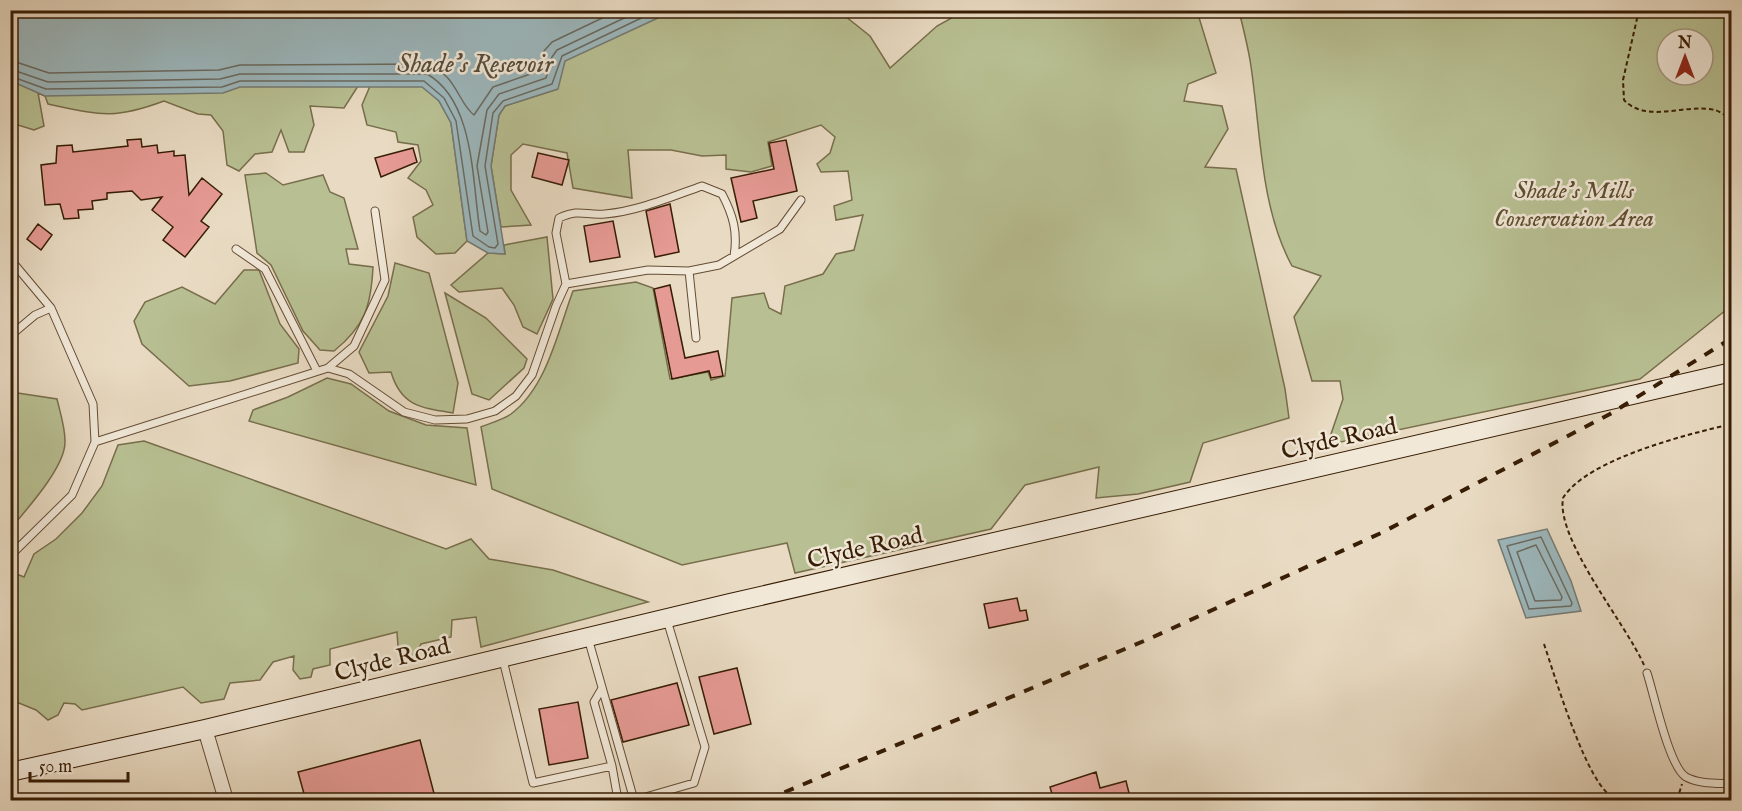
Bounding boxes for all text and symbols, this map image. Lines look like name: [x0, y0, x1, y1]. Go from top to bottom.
north arrow: [1655, 27, 1715, 87]
text: N: [1677, 34, 1692, 54]
water label: Shade’s Resevoir: [397, 48, 554, 81]
park label: Shade’s Mills Conservation Area: [1494, 176, 1654, 235]
street label: Clyde Road: [1278, 411, 1401, 468]
street label: Clyde Road: [804, 520, 927, 577]
street label: Clyde Road: [331, 631, 454, 690]
scale bar: [30, 745, 128, 783]
text: 50 m: [39, 756, 72, 779]

